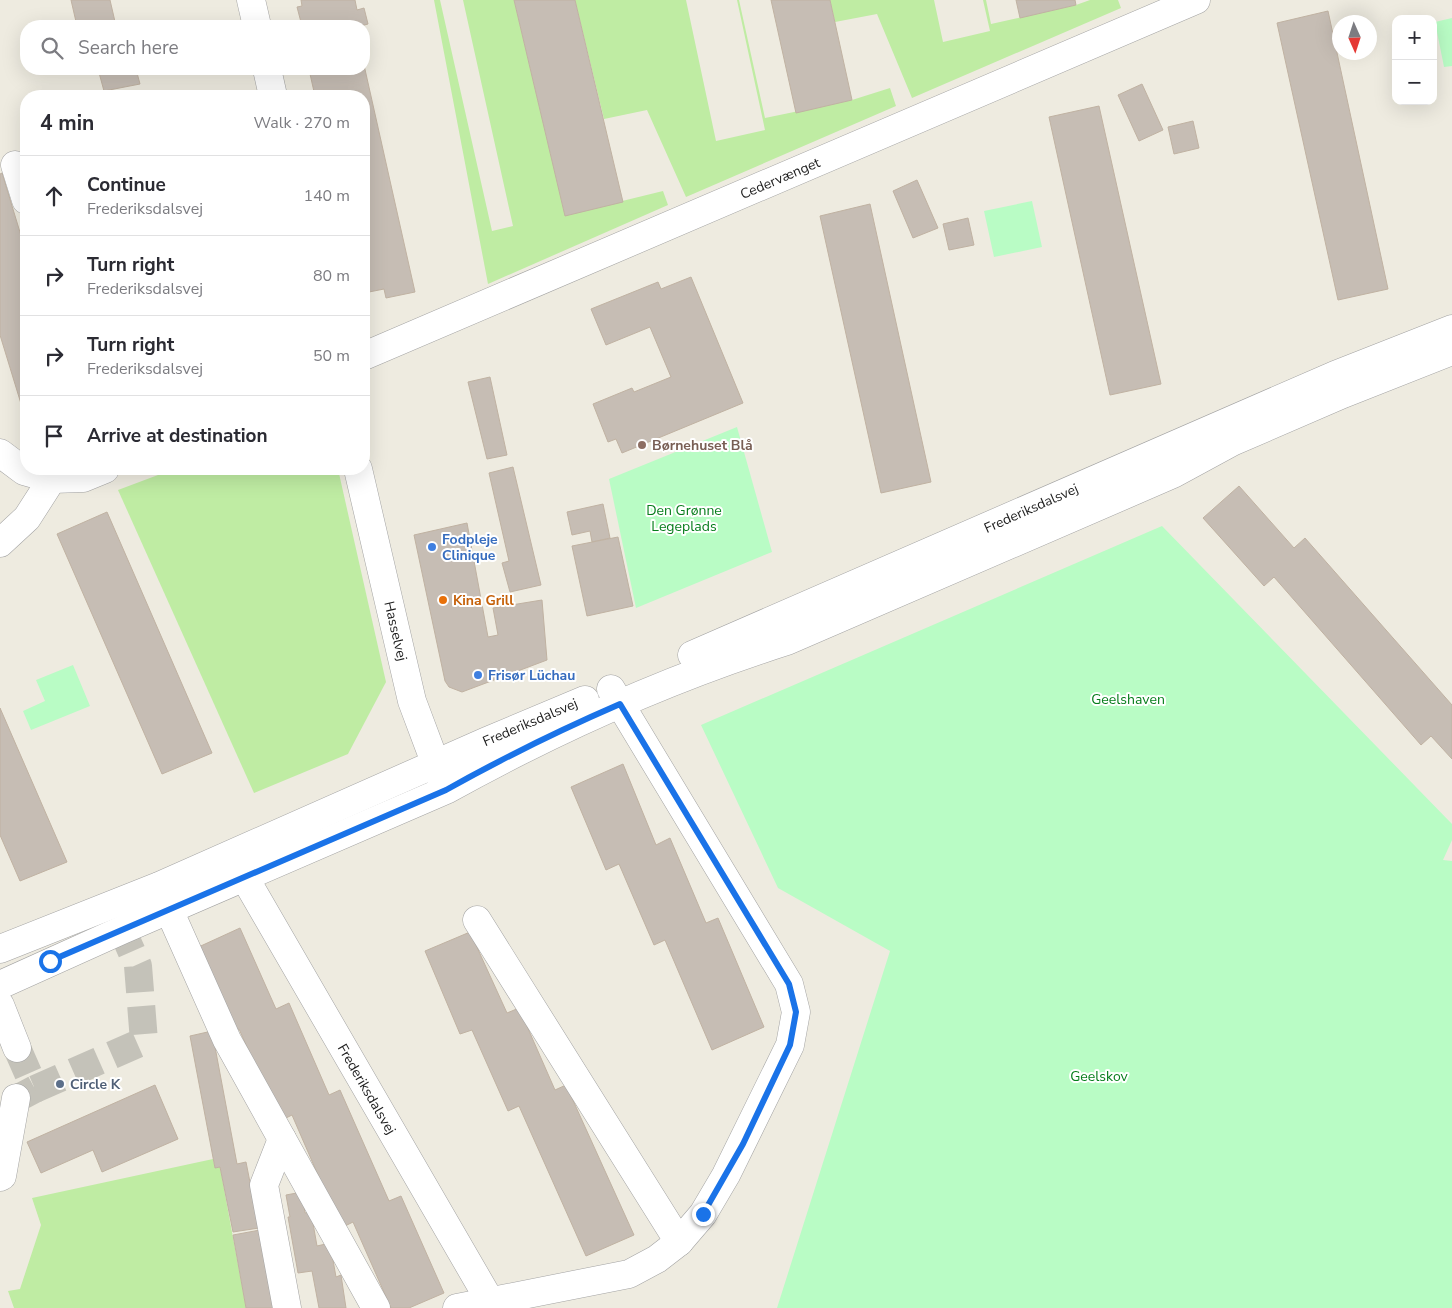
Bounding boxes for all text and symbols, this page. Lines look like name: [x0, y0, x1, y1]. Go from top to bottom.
north arrow: [1332, 15, 1377, 60]
map controls: [1392, 15, 1437, 105]
button: +: [1392, 15, 1437, 60]
search box: [20, 20, 370, 75]
icon: search: [38, 34, 66, 62]
text: Search here: [78, 35, 179, 61]
button: −: [1392, 60, 1437, 105]
text: 4 min: [40, 109, 94, 137]
text: Walk · 270 m: [254, 112, 350, 134]
street label: Cedervænget: [737, 153, 823, 204]
text: Continue: [87, 172, 166, 198]
icon: ahead: [40, 182, 68, 210]
text: 140 m: [303, 185, 350, 207]
text: Frederiksdalsvej: [87, 198, 203, 220]
text: Turn right: [87, 252, 174, 278]
icon: right: [40, 262, 68, 290]
text: 80 m: [313, 265, 350, 287]
text: Frederiksdalsvej: [87, 278, 203, 300]
text: Turn right: [87, 332, 174, 358]
icon: right: [40, 342, 68, 370]
text: 50 m: [313, 345, 350, 367]
text: Frederiksdalsvej: [87, 358, 203, 380]
icon: arrive: [40, 422, 68, 450]
text: Arrive at destination: [87, 423, 268, 449]
place label: Børnehuset Blå: [652, 436, 753, 455]
marker: Børnehuset Blå: [636, 439, 648, 451]
street label: Frederiksdalsvej: [981, 479, 1081, 538]
park label: Den Grønne Legeplads: [646, 501, 722, 536]
place label: Fodpleje Clinique: [442, 530, 498, 565]
marker: Fodpleje Clinique: [426, 541, 438, 553]
place label: Kina Grill: [453, 591, 514, 610]
marker: Kina Grill: [437, 594, 449, 606]
street label: Hasselvej: [379, 599, 412, 663]
place label: Frisør Lüchau: [488, 666, 575, 685]
marker: Frisør Lüchau: [472, 669, 484, 681]
park label: Geelshaven: [1091, 690, 1165, 709]
street label: Frederiksdalsvej: [480, 694, 581, 751]
route start: [39, 950, 62, 973]
street label: Frederiksdalsvej: [333, 1041, 400, 1138]
park label: Geelskov: [1070, 1067, 1129, 1086]
place label: Circle K: [70, 1075, 121, 1094]
marker: Circle K: [54, 1078, 66, 1090]
route end: [692, 1203, 715, 1226]

